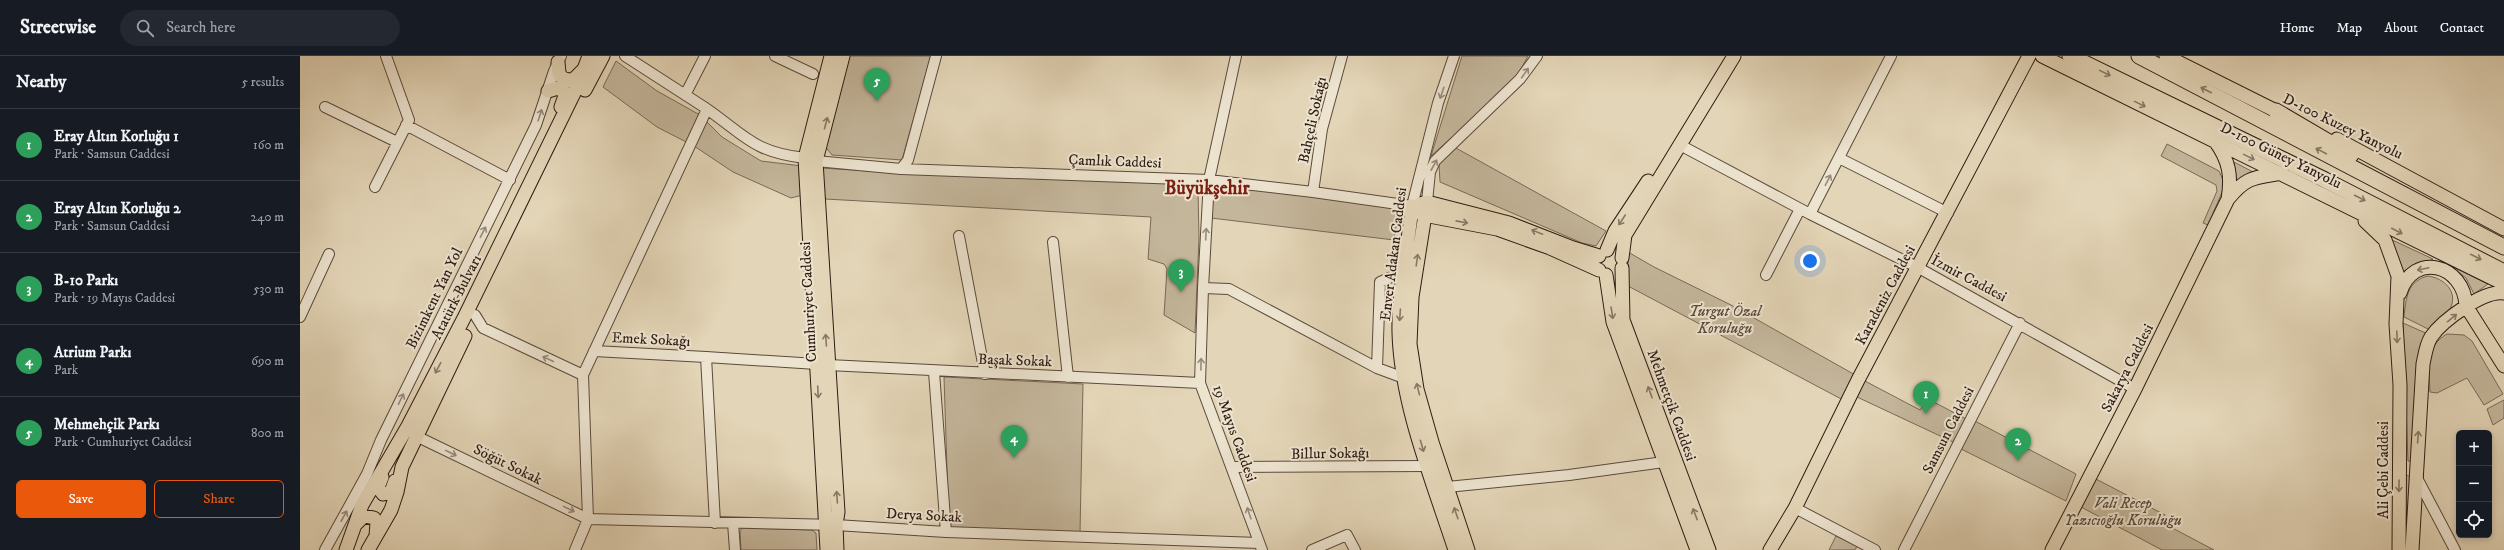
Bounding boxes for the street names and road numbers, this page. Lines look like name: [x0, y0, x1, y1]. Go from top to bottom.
street label: Bahçeli Sokağı: [1294, 75, 1331, 165]
street label: D-100 Kuzey Yanyolu: [2280, 89, 2406, 164]
street label: D-100 Güney Yanyolu: [2217, 118, 2345, 193]
street label: Çamlık Caddesi: [1068, 150, 1162, 173]
street label: Enver Adakan Caddesi: [1376, 186, 1411, 322]
street label: Cumhuriyet Caddesi: [796, 241, 821, 363]
street label: Karadeniz Caddesi: [1851, 242, 1920, 348]
street label: Bizimkent Yan Yol: [402, 244, 467, 352]
street label: İzmir Caddesi: [1928, 251, 2010, 306]
street label: Atatürk Bulvarı: [427, 252, 486, 343]
street label: Sakarya Caddesi: [2097, 321, 2158, 416]
street label: Emek Sokağı: [611, 328, 691, 351]
street label: Mehmetçik Caddesi: [1643, 347, 1701, 464]
street label: Başak Sokak: [978, 350, 1053, 371]
street label: 19 Mayıs Caddesi: [1208, 382, 1261, 484]
street label: Samsun Caddesi: [1918, 383, 1979, 477]
street label: Ali Çebi Caddesi: [2374, 421, 2393, 519]
street label: Söğüt Sokak: [470, 440, 546, 489]
street label: Billur Sokağı: [1291, 443, 1369, 464]
street label: Derya Sokak: [886, 504, 963, 527]

